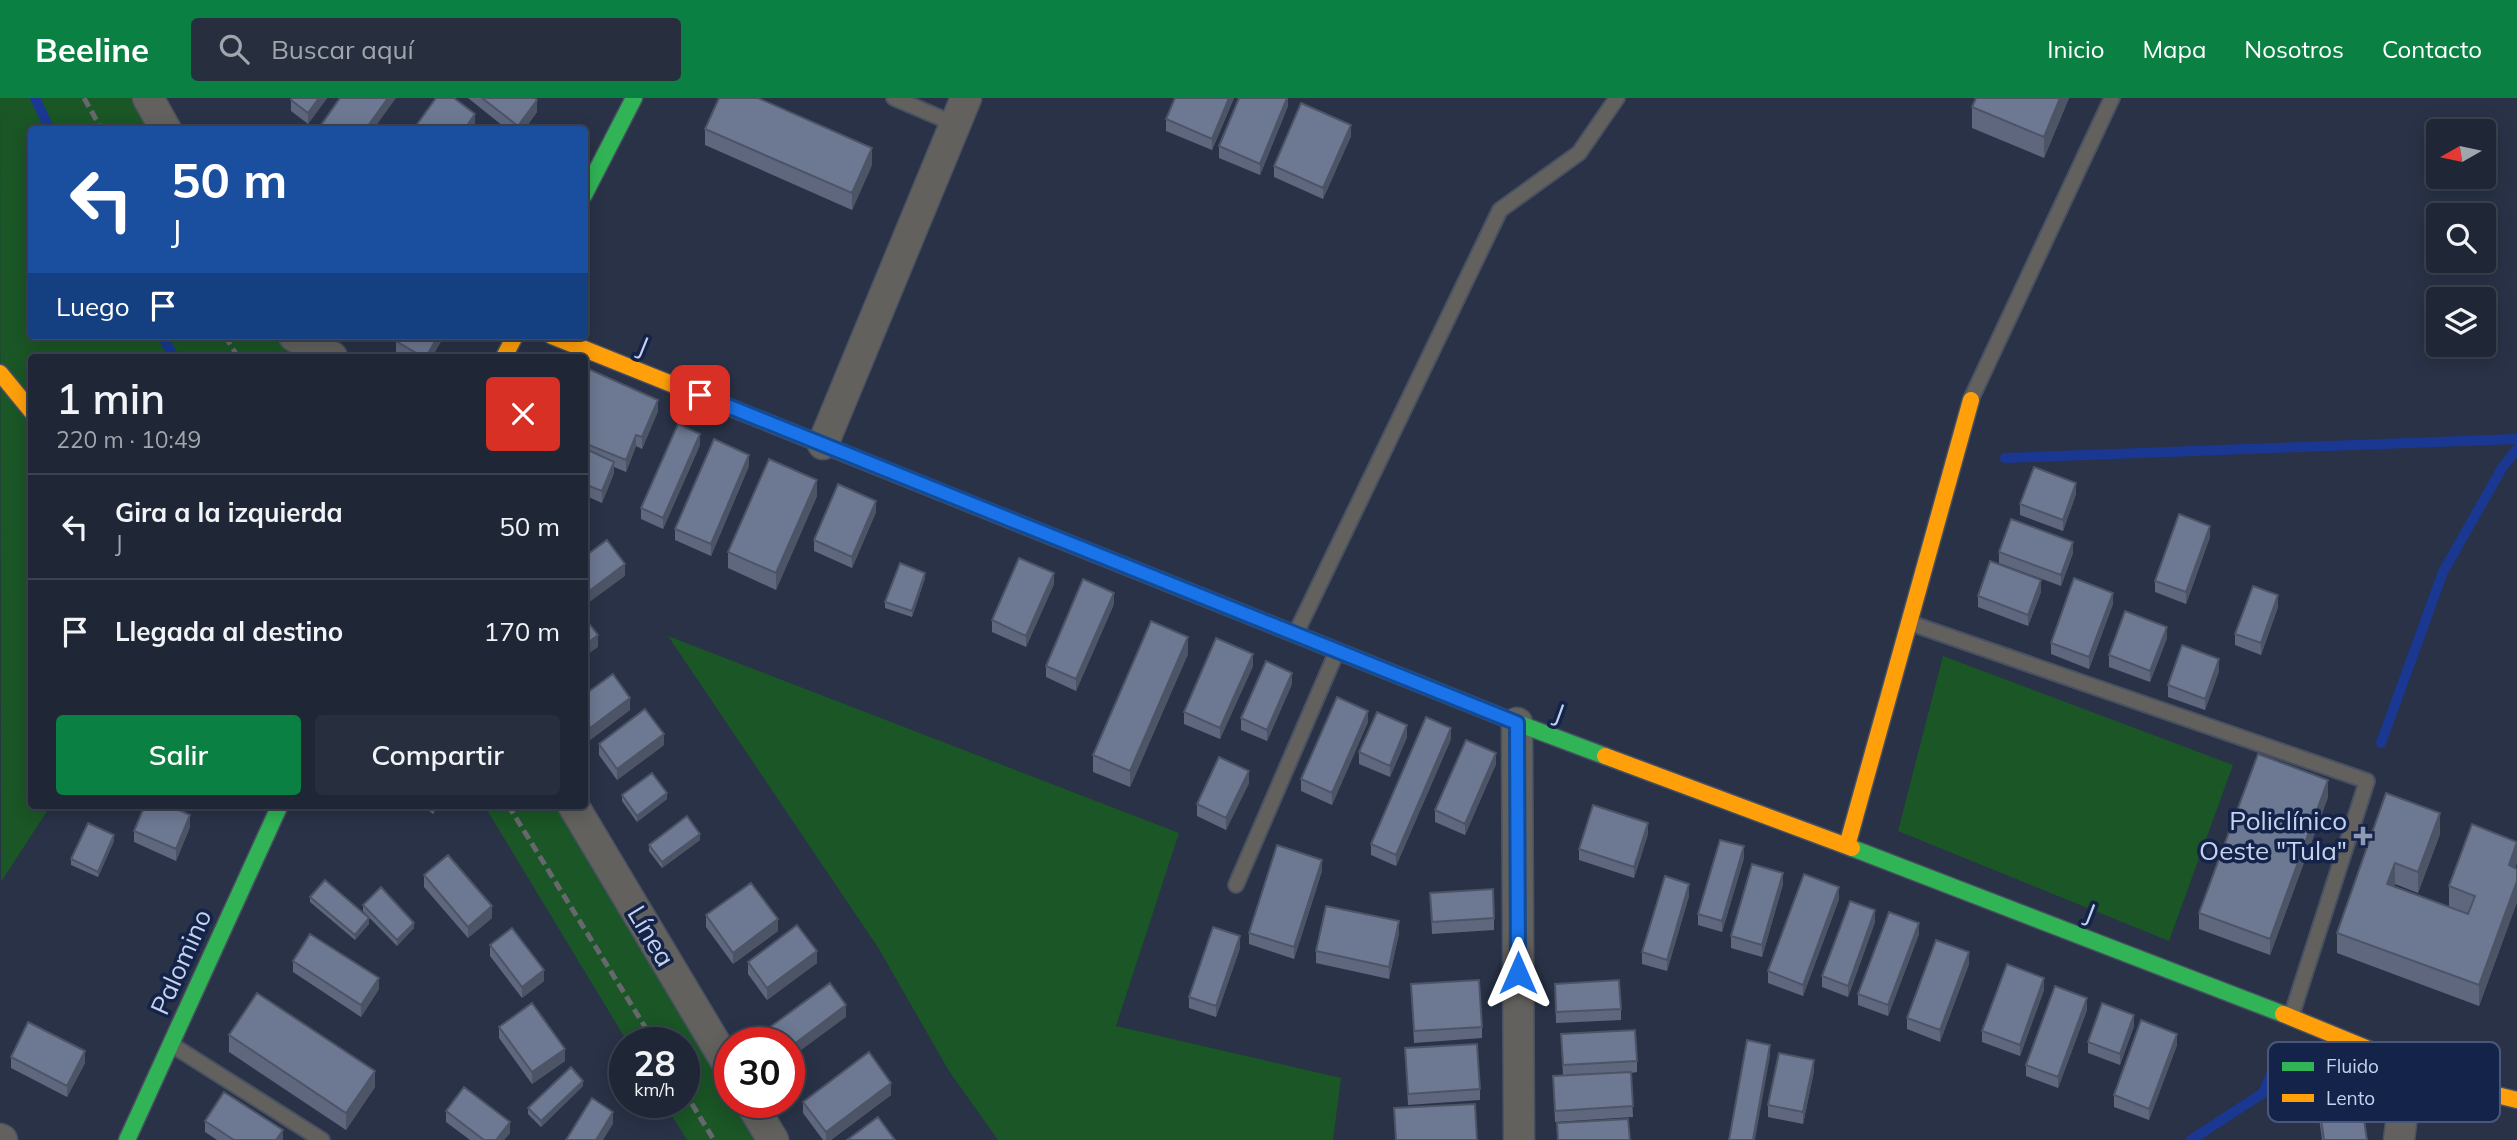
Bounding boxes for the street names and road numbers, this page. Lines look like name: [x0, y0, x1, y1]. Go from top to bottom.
street label: J: [633, 329, 653, 362]
street label: J: [1550, 696, 1569, 729]
street label: J: [2080, 896, 2100, 929]
street label: Línea: [620, 899, 682, 972]
street label: Palomino: [143, 904, 218, 1020]

